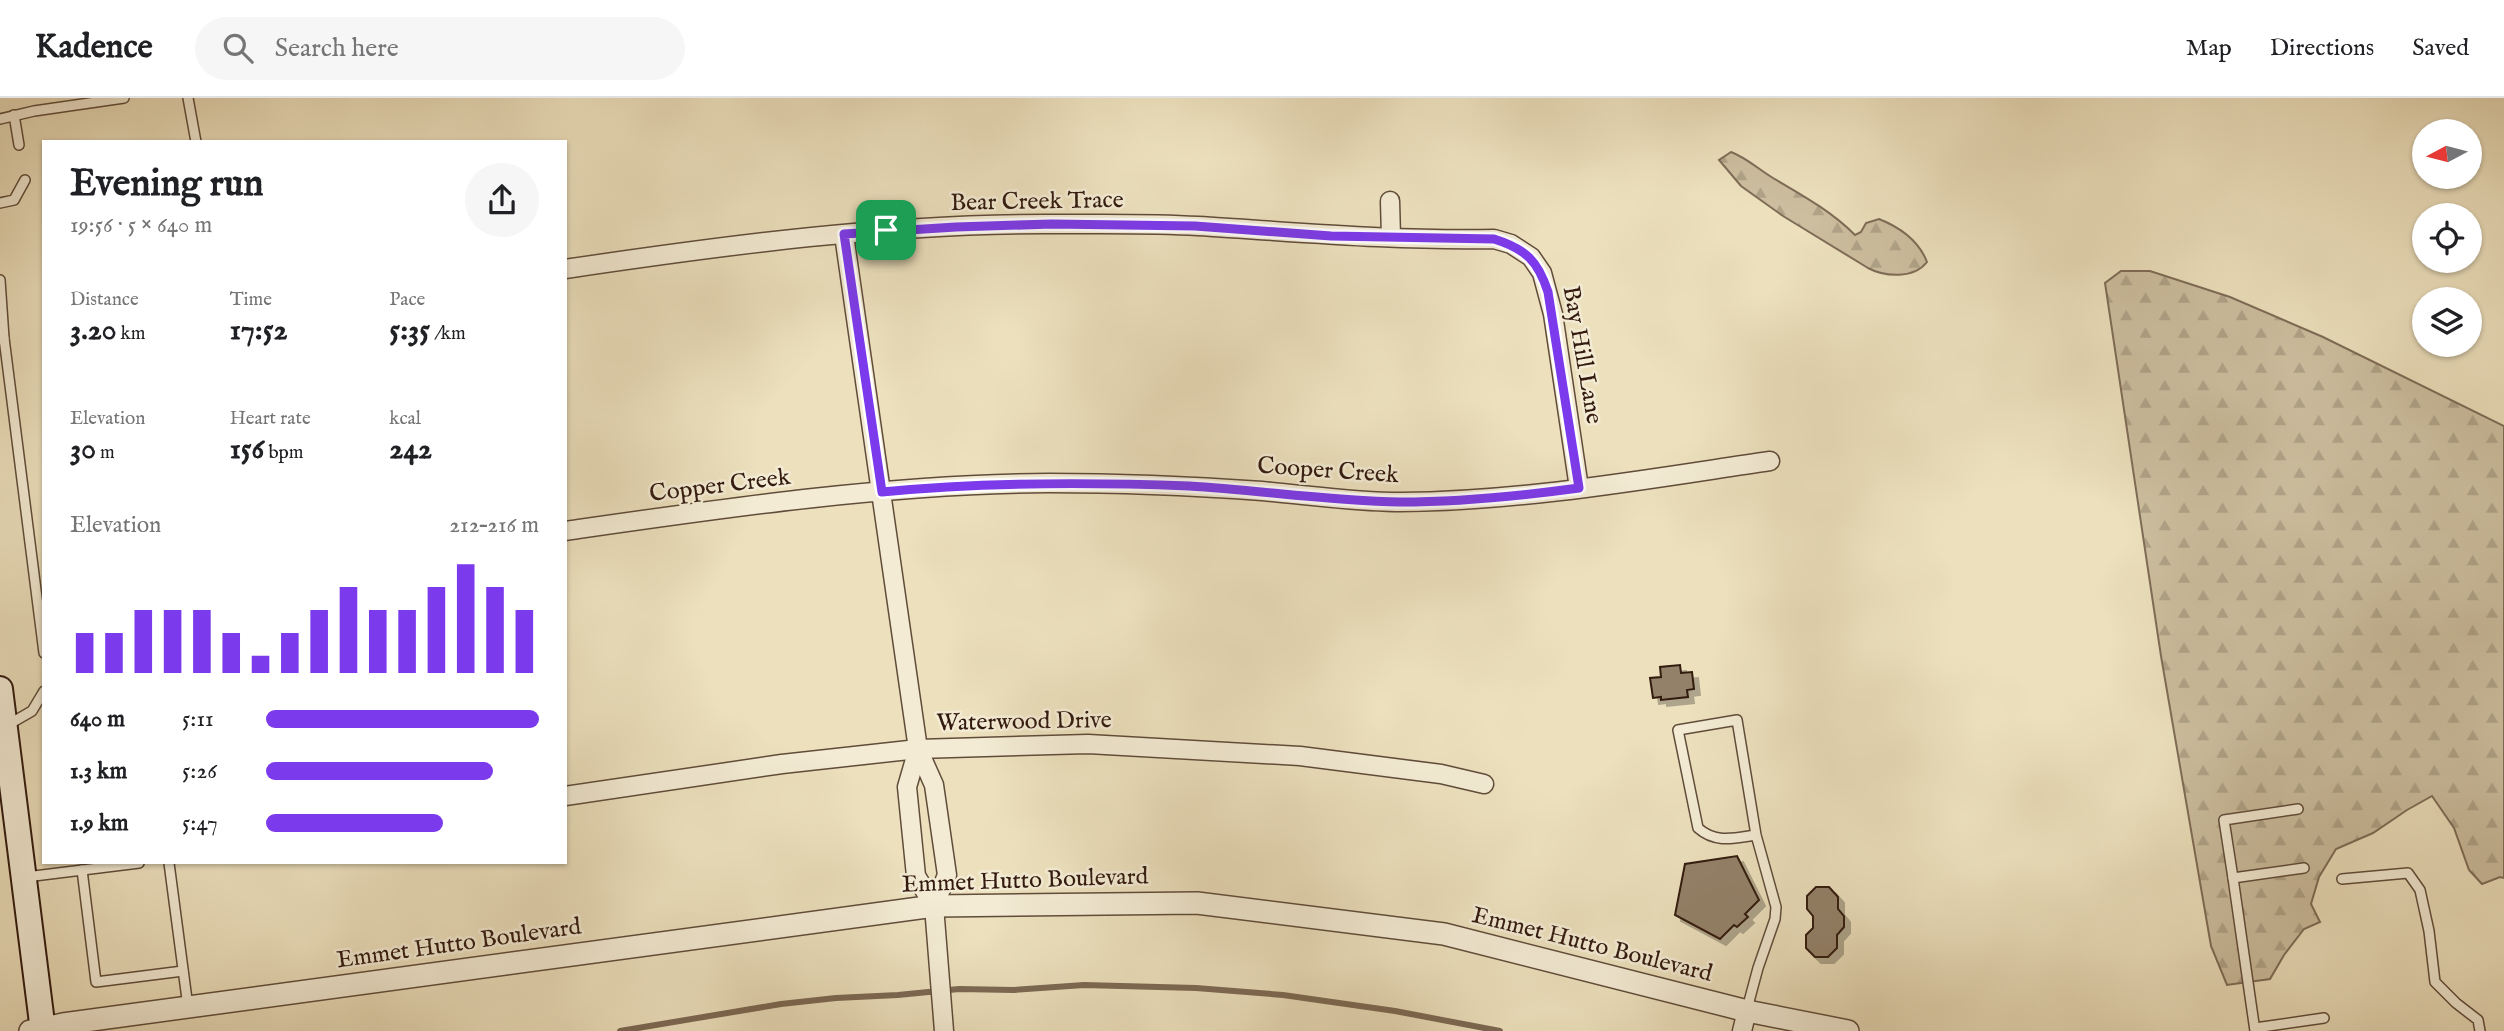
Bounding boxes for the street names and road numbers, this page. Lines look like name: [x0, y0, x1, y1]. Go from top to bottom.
street label: Bear Creek Trace: [950, 185, 1124, 219]
street label: Bay Hill Lane: [1555, 284, 1609, 426]
street label: Cooper Creek: [1256, 451, 1400, 491]
street label: Copper Creek: [648, 462, 792, 510]
street label: Waterwood Drive: [936, 705, 1112, 739]
street label: Emmet Hutto Boulevard: [901, 861, 1149, 901]
street label: Emmet Hutto Boulevard: [1469, 900, 1716, 990]
street label: Emmet Hutto Boulevard: [335, 911, 583, 977]

